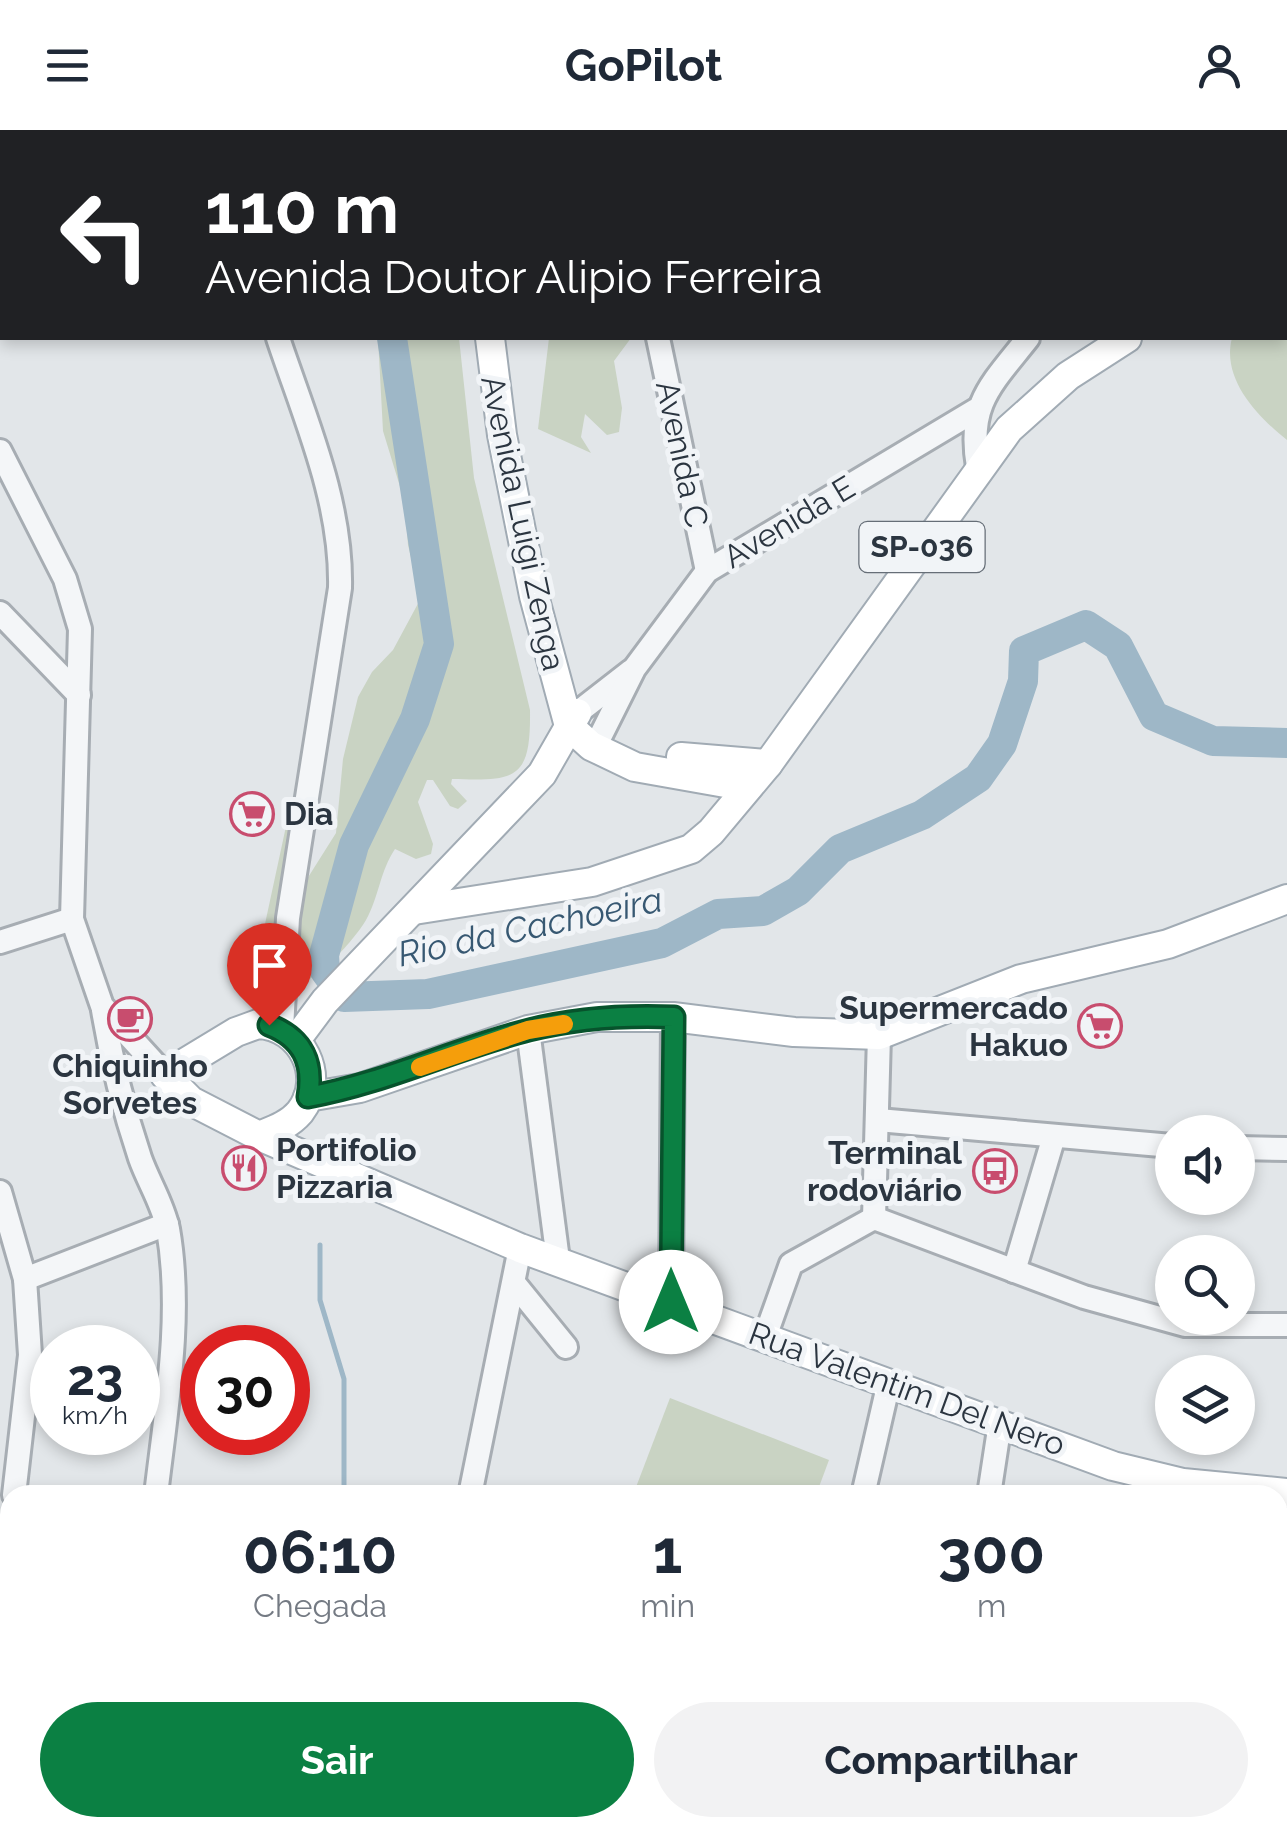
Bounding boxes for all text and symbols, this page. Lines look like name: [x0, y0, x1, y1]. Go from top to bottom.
icon: menu: [40, 38, 95, 93]
icon: person: [1192, 38, 1247, 93]
text: GoPilot: [565, 39, 722, 92]
text: 110 m: [205, 167, 399, 249]
icon: left: [40, 170, 170, 300]
text: Avenida Doutor Alipio Ferreira: [205, 251, 823, 304]
street label: Avenida Luigi Zenga: [474, 372, 573, 674]
street label: Avenida C: [649, 377, 716, 531]
street label: Avenida E: [716, 468, 861, 575]
road number: SP-036: [860, 522, 984, 572]
supermarket icon: Dia: [229, 791, 275, 837]
place label: Dia: [284, 795, 333, 832]
water label: Rio da Cachoeira: [394, 878, 666, 975]
pin: [227, 923, 312, 1026]
icon: arrive: [242, 938, 297, 993]
place label: Supermercado Hakuo: [839, 989, 1068, 1063]
cafe icon: Chiquinho Sorvetes: [107, 996, 153, 1042]
supermarket icon: Supermercado Hakuo: [1077, 1003, 1123, 1049]
place label: Chiquinho Sorvetes: [52, 1047, 208, 1121]
map controls: [1155, 1115, 1255, 1455]
button: sound: [1155, 1115, 1255, 1215]
place label: Portifolio Pizzaria: [276, 1131, 417, 1205]
place label: Terminal rodoviário: [807, 1134, 963, 1208]
restaurant icon: Portifolio Pizzaria: [221, 1145, 267, 1191]
bus stop icon: Terminal rodoviário: [972, 1148, 1018, 1194]
button: search: [1155, 1235, 1255, 1335]
position arrow: [619, 1250, 723, 1354]
street label: Rua Valentim Del Nero: [744, 1314, 1070, 1463]
speed limit sign: 30: [180, 1325, 310, 1455]
text: 23: [67, 1348, 123, 1407]
button: layers: [1155, 1355, 1255, 1455]
text: km/h: [62, 1400, 128, 1430]
text: 06:10: [243, 1517, 397, 1587]
text: 1: [653, 1517, 683, 1587]
text: 300: [938, 1517, 1045, 1587]
text: Chegada: [253, 1587, 387, 1624]
text: min: [640, 1587, 695, 1624]
text: m: [977, 1587, 1006, 1624]
button: Sair: [40, 1702, 634, 1817]
button: Compartilhar: [654, 1702, 1248, 1817]

